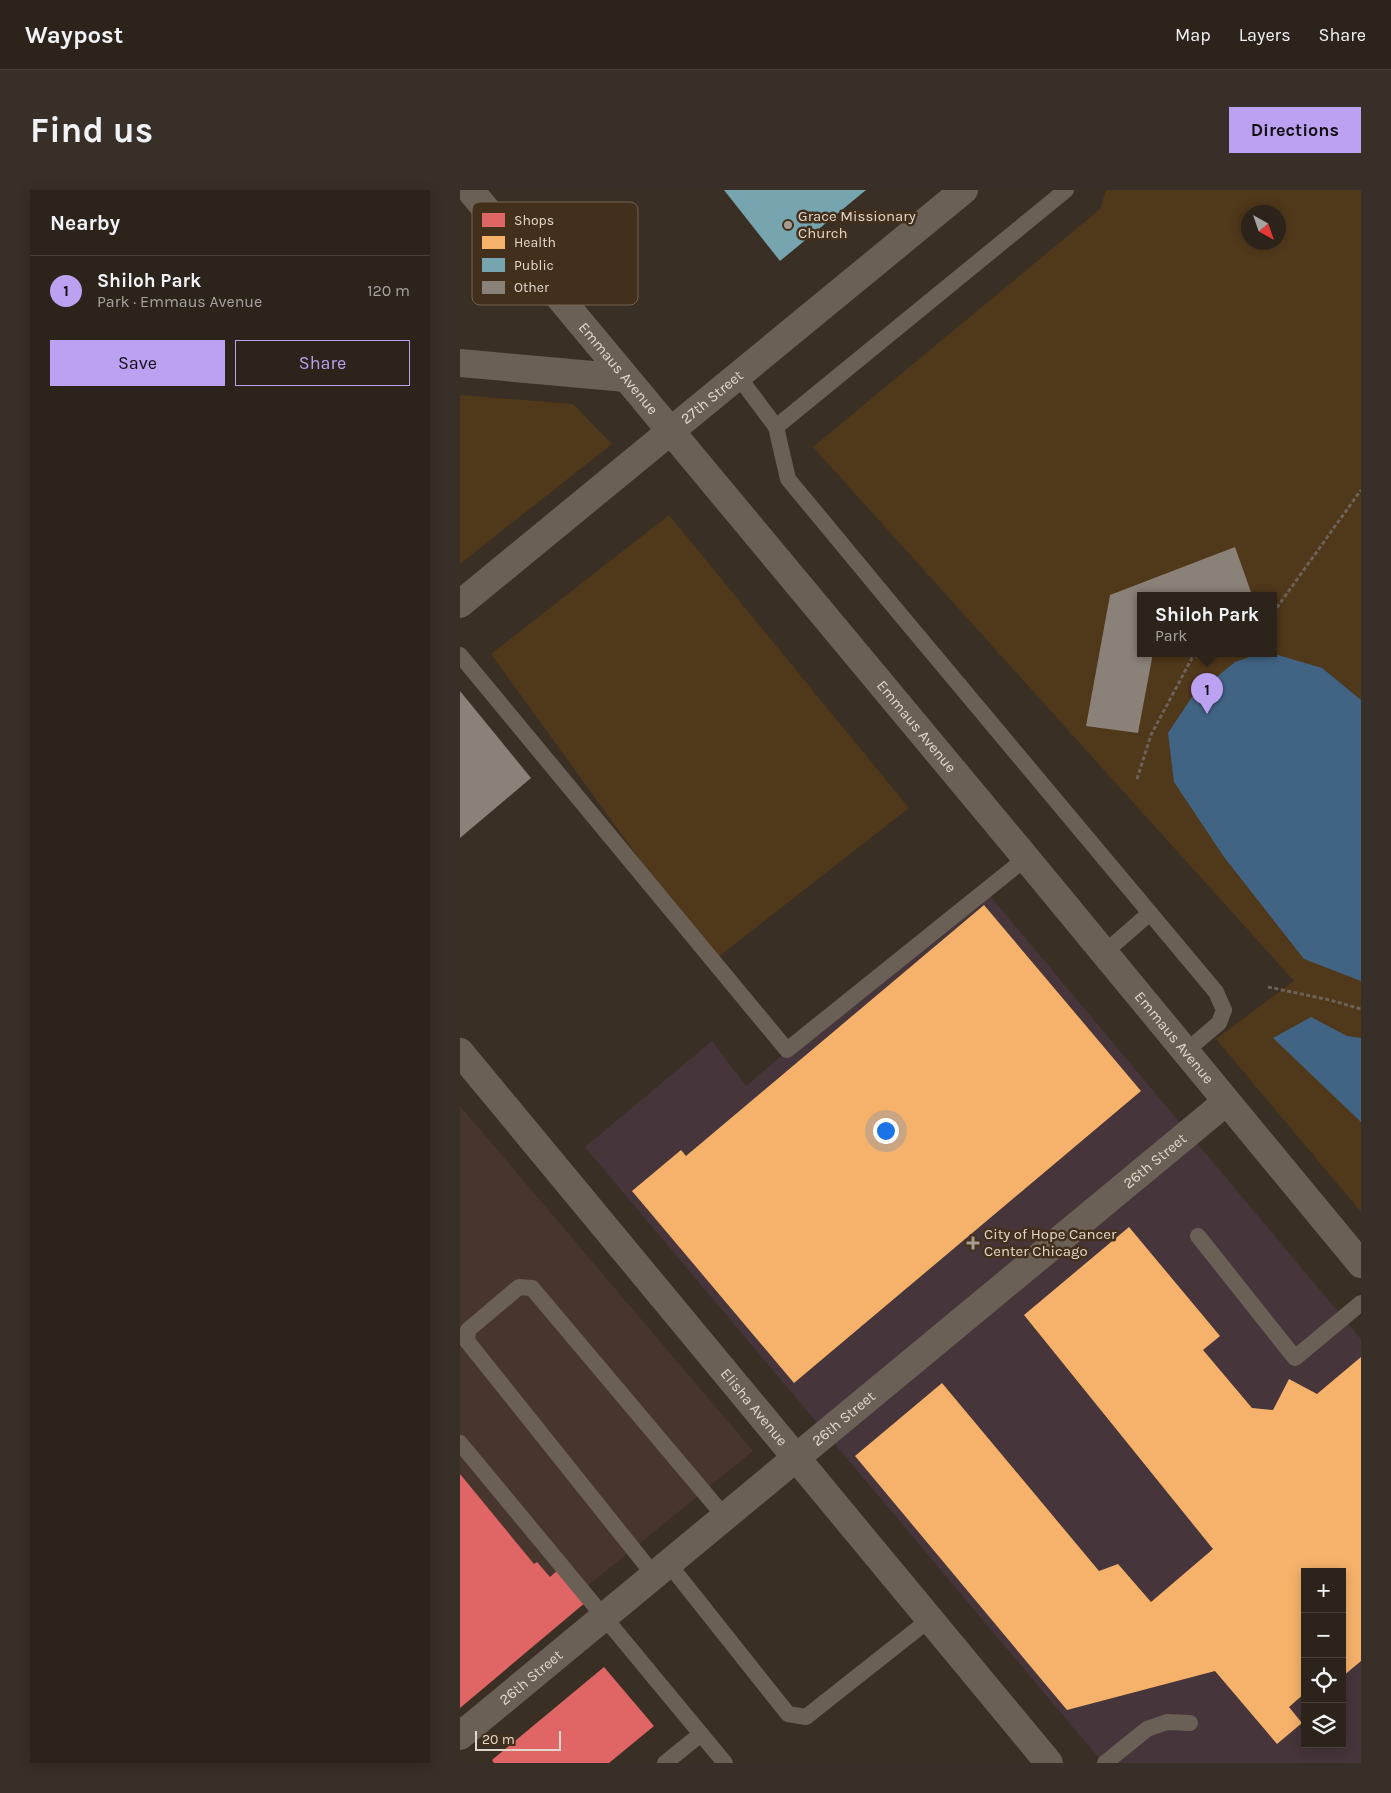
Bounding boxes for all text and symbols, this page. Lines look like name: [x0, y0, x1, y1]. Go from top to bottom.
text: Waypost: [25, 21, 123, 49]
text: Map: [1175, 24, 1211, 46]
text: Layers: [1239, 24, 1291, 46]
text: Share: [1319, 24, 1366, 46]
button: Directions: [1229, 107, 1361, 153]
text: Find us: [30, 110, 153, 151]
legend: [472, 202, 638, 305]
north arrow: [1241, 205, 1286, 250]
place label: Grace Missionary Church: [798, 207, 916, 242]
text: Nearby: [50, 211, 120, 235]
text: Shops: [514, 212, 554, 229]
marker: Grace Missionary Church: [782, 219, 794, 231]
text: Health: [514, 234, 556, 251]
text: Public: [514, 257, 554, 274]
text: Shiloh Park: [97, 270, 201, 292]
text: Other: [514, 279, 550, 296]
text: 1: [63, 281, 69, 300]
text: 120 m: [367, 281, 410, 300]
text: Park · Emmaus Avenue: [97, 292, 262, 311]
street label: Emmaus Avenue: [575, 318, 662, 418]
button: Save: [50, 340, 225, 386]
button: Share: [235, 340, 410, 386]
street label: 27th Street: [677, 366, 747, 428]
popup: [1137, 592, 1277, 657]
text: Shiloh Park: [1155, 604, 1259, 626]
text: Park: [1155, 626, 1187, 645]
pin: 1: [1191, 673, 1223, 714]
street label: Emmaus Avenue: [873, 677, 960, 776]
street label: Emmaus Avenue: [1131, 988, 1218, 1088]
your location: [873, 1118, 899, 1144]
street label: 26th Street: [1120, 1129, 1190, 1192]
place label: City of Hope Cancer Center Chicago: [984, 1225, 1117, 1260]
marker: City of Hope Cancer Center Chicago: [966, 1236, 980, 1250]
street label: Elisha Avenue: [717, 1365, 791, 1449]
street label: 26th Street: [808, 1387, 879, 1450]
map controls: [1301, 1568, 1346, 1748]
button: +: [1301, 1568, 1346, 1613]
button: −: [1301, 1613, 1346, 1658]
street label: 26th Street: [496, 1646, 566, 1709]
button: locate: [1301, 1658, 1346, 1703]
button: layers: [1301, 1703, 1346, 1748]
scale bar: [475, 1728, 561, 1751]
text: 20 m: [482, 1731, 515, 1748]

